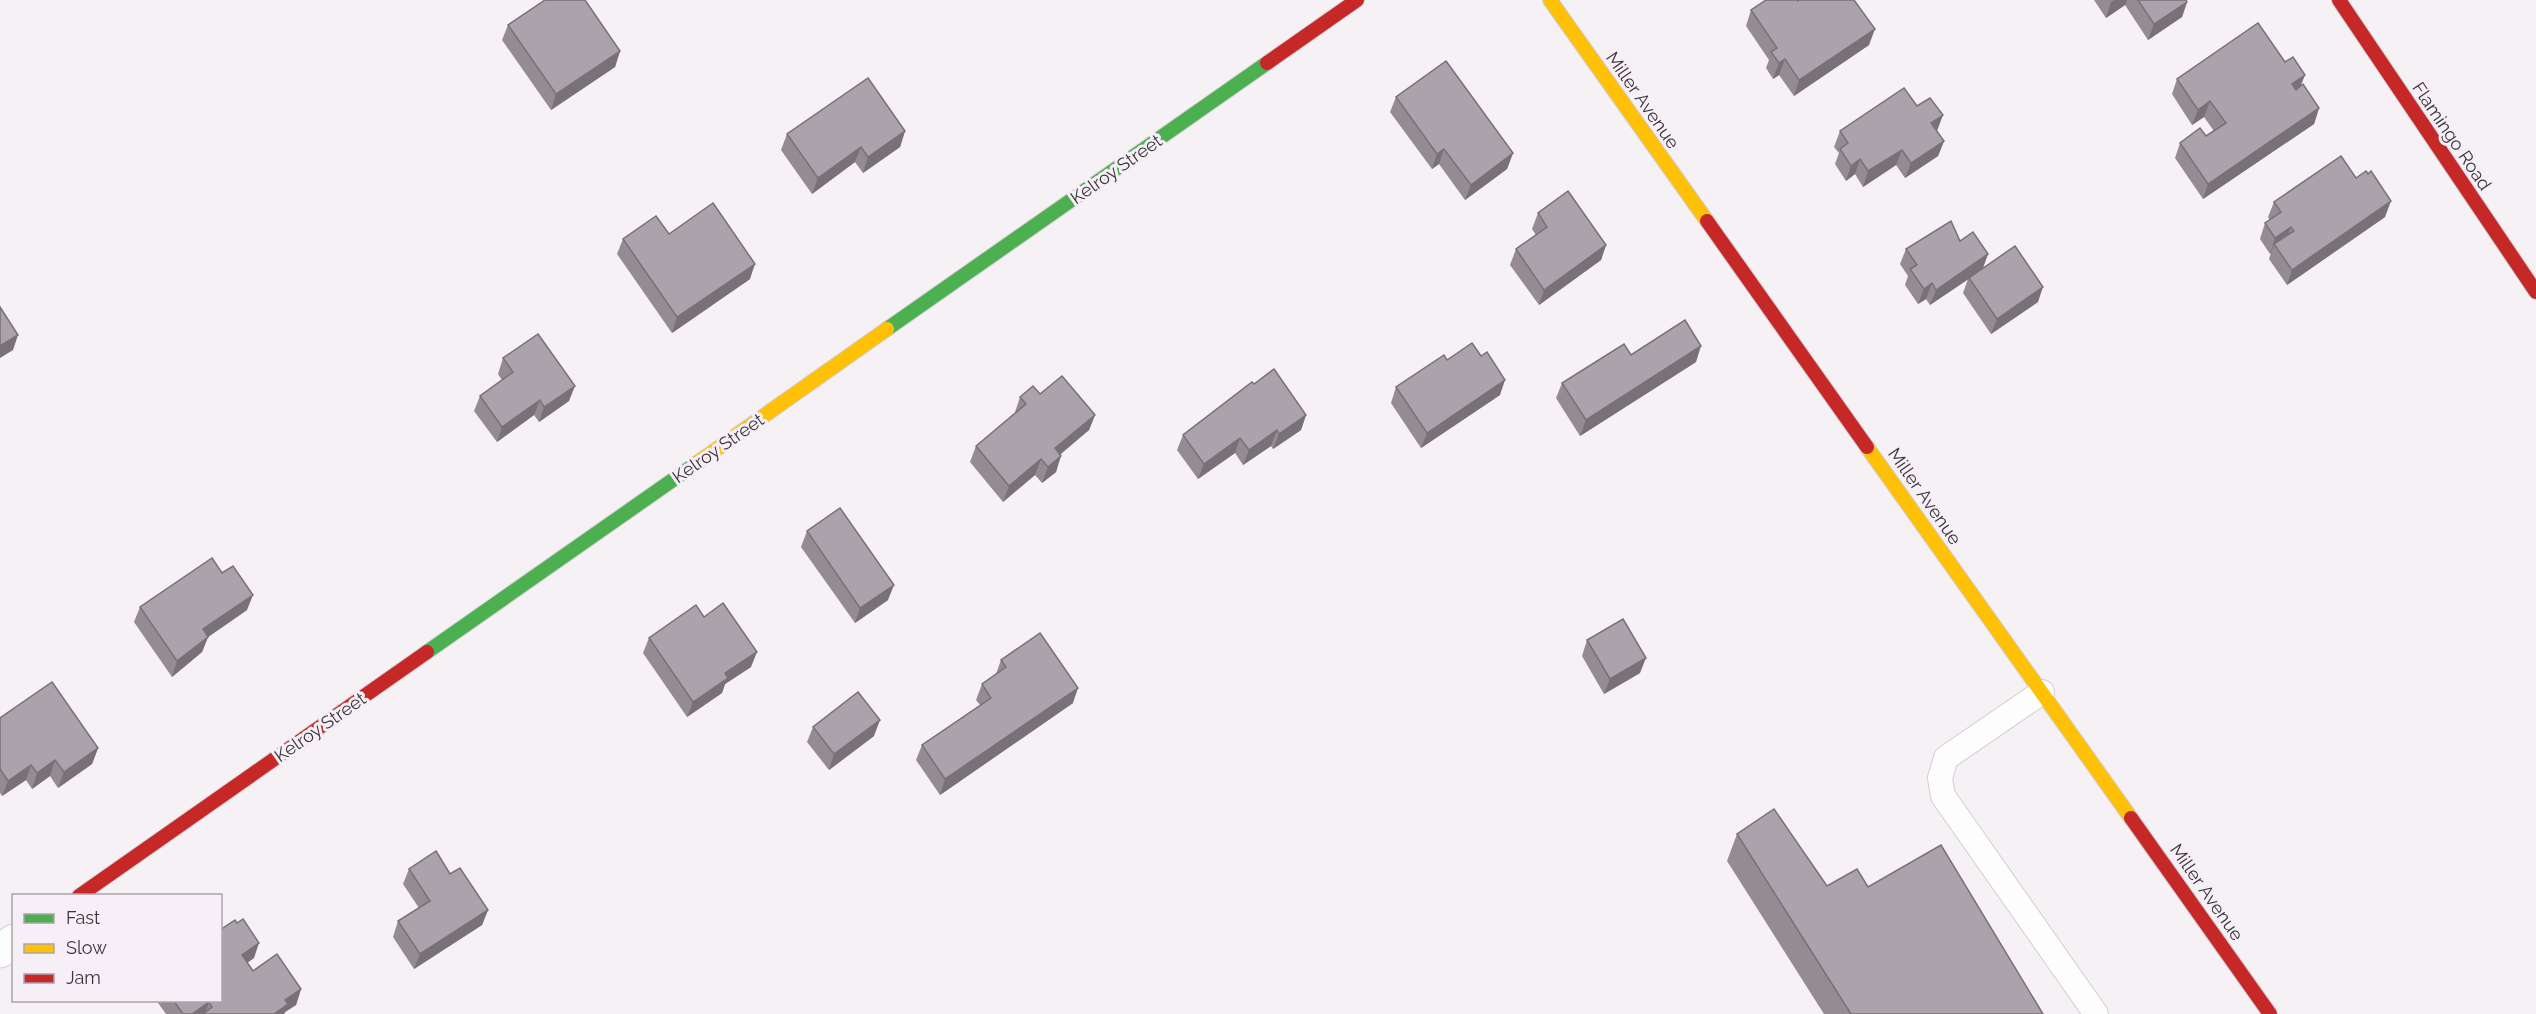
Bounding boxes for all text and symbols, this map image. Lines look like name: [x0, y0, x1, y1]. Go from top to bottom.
street label: Miller Avenue: [1602, 48, 1684, 153]
street label: Flamingo Road: [2408, 78, 2496, 194]
street label: Kelroy Street: [1066, 130, 1166, 208]
street label: Kelroy Street: [668, 409, 768, 487]
street label: Miller Avenue: [1884, 444, 1966, 549]
street label: Kelroy Street: [270, 688, 370, 766]
street label: Miller Avenue: [2166, 840, 2248, 945]
legend: [12, 894, 222, 1002]
text: Fast: [66, 907, 100, 928]
text: Slow: [66, 937, 107, 958]
text: Jam: [66, 967, 101, 988]

